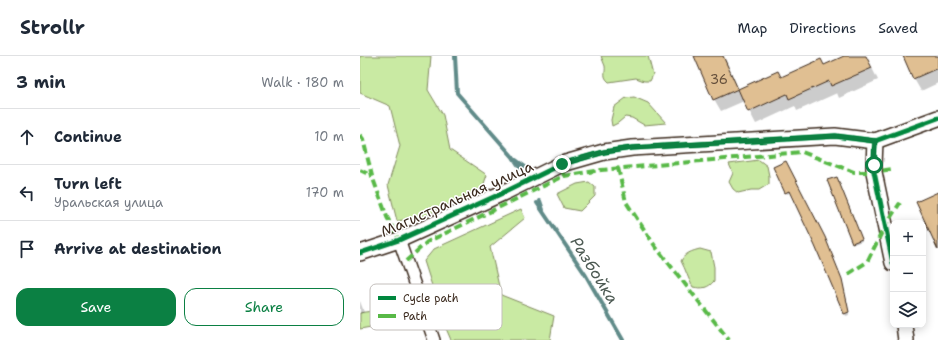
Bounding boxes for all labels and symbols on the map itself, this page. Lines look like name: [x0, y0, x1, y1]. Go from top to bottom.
house number: 36: [710, 71, 728, 88]
route end: [553, 155, 571, 173]
street label: Магистральная улица: [378, 156, 537, 242]
route start: [865, 156, 883, 174]
water label: Разбойка: [566, 233, 623, 308]
legend: [370, 284, 502, 330]
text: Cycle path: [403, 291, 459, 306]
text: Path: [403, 309, 427, 324]

